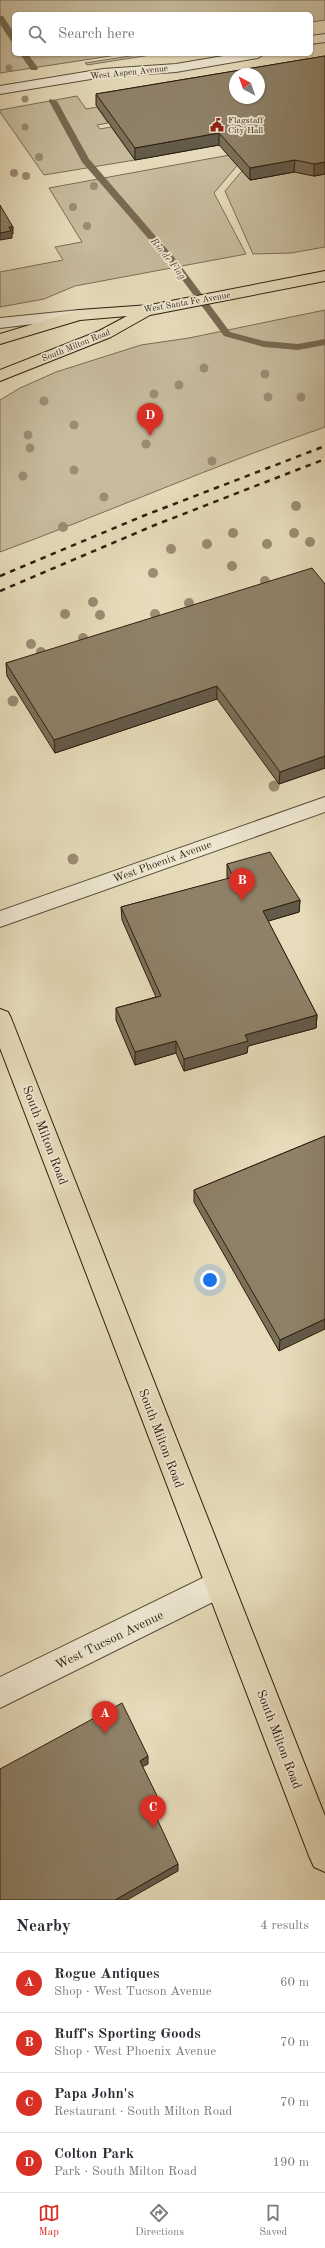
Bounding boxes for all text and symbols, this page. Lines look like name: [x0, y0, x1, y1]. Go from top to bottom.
search box: [12, 12, 313, 56]
icon: search: [26, 23, 48, 45]
text: Search here: [58, 27, 135, 42]
street label: West Aspen Avenue: [90, 64, 168, 81]
north arrow: [229, 68, 265, 104]
place label: Flagstaff City Hall: [228, 116, 264, 135]
public building icon: Flagstaff City Hall: [209, 117, 225, 133]
water label: Rio de Flag: [147, 235, 188, 282]
street label: West Santa Fe Avenue: [143, 290, 231, 315]
street label: South Milton Road: [41, 328, 112, 363]
pin: D: [137, 403, 163, 436]
street label: West Phoenix Avenue: [112, 839, 213, 885]
pin: B: [229, 868, 255, 901]
street label: South Milton Road: [20, 1084, 70, 1187]
your location: [200, 1270, 220, 1290]
street label: South Milton Road: [136, 1387, 186, 1490]
street label: West Tucson Avenue: [54, 1609, 166, 1672]
street label: South Milton Road: [254, 1688, 304, 1791]
pin: A: [92, 1701, 118, 1734]
pin: C: [140, 1795, 166, 1828]
text: Nearby: [16, 1918, 71, 1935]
text: 4 results: [260, 1919, 309, 1932]
text: Rogue Antiques: [54, 1967, 160, 1982]
text: A: [24, 1976, 34, 1989]
text: 60 m: [280, 1976, 309, 1989]
text: Shop · West Tucson Avenue: [54, 1985, 212, 1998]
text: Ruff's Sporting Goods: [54, 2027, 201, 2042]
text: B: [24, 2036, 34, 2049]
text: 70 m: [280, 2036, 309, 2049]
text: Shop · West Phoenix Avenue: [54, 2045, 216, 2058]
text: Papa John's: [54, 2087, 134, 2102]
text: C: [25, 2096, 33, 2109]
text: 70 m: [280, 2096, 309, 2109]
text: Restaurant · South Milton Road: [54, 2105, 232, 2118]
text: Colton Park: [54, 2147, 134, 2162]
text: D: [24, 2156, 34, 2169]
text: 190 m: [272, 2156, 309, 2169]
text: Park · South Milton Road: [54, 2165, 197, 2178]
tab: Map: [38, 2202, 60, 2240]
tab: Directions: [135, 2202, 184, 2240]
tab: Saved: [259, 2202, 287, 2240]

